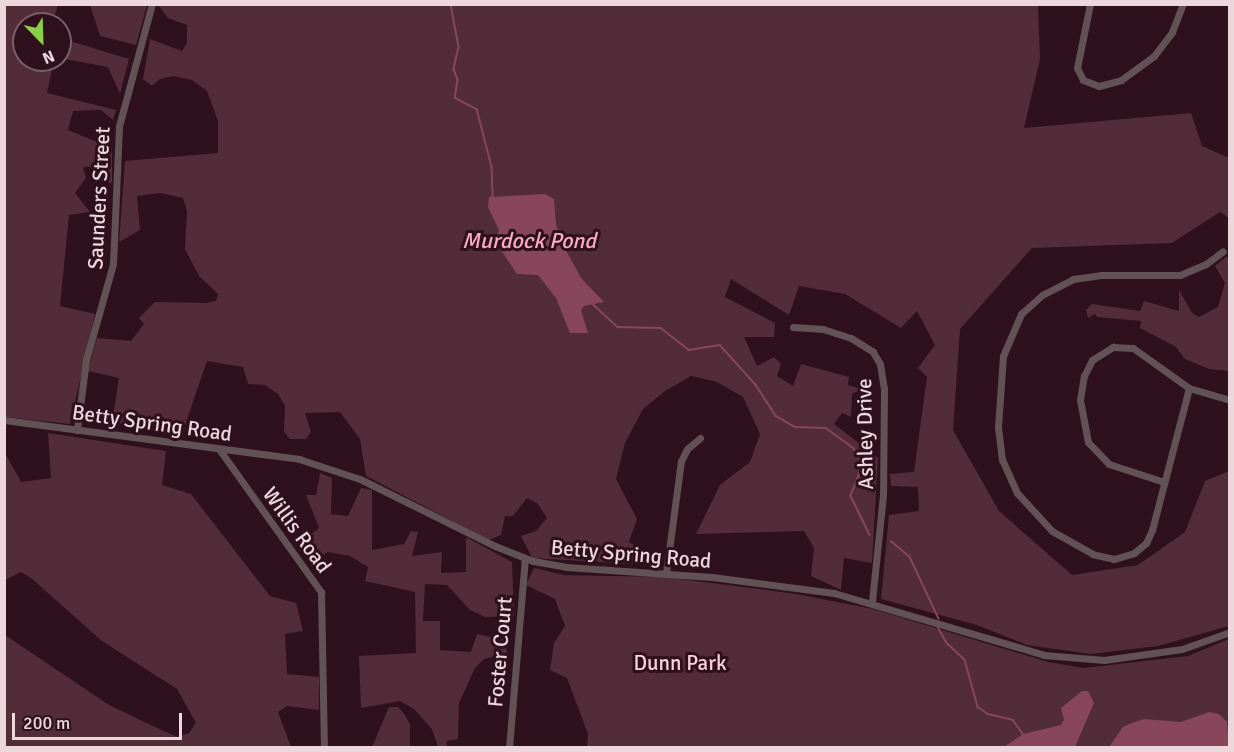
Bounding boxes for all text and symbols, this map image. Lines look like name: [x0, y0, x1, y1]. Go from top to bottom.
north arrow: [12, 12, 72, 72]
text: N: [39, 45, 57, 68]
street label: Saunders Street: [83, 126, 115, 270]
water label: Murdock Pond: [462, 228, 596, 254]
street label: Ashley Drive: [851, 378, 879, 490]
street label: Betty Spring Road: [70, 399, 234, 447]
street label: Willis Road: [257, 482, 337, 578]
street label: Betty Spring Road: [550, 534, 712, 574]
street label: Foster Court: [483, 596, 517, 708]
park label: Dunn Park: [634, 650, 726, 676]
scale bar: [15, 701, 184, 739]
text: 200 m: [23, 712, 70, 734]

